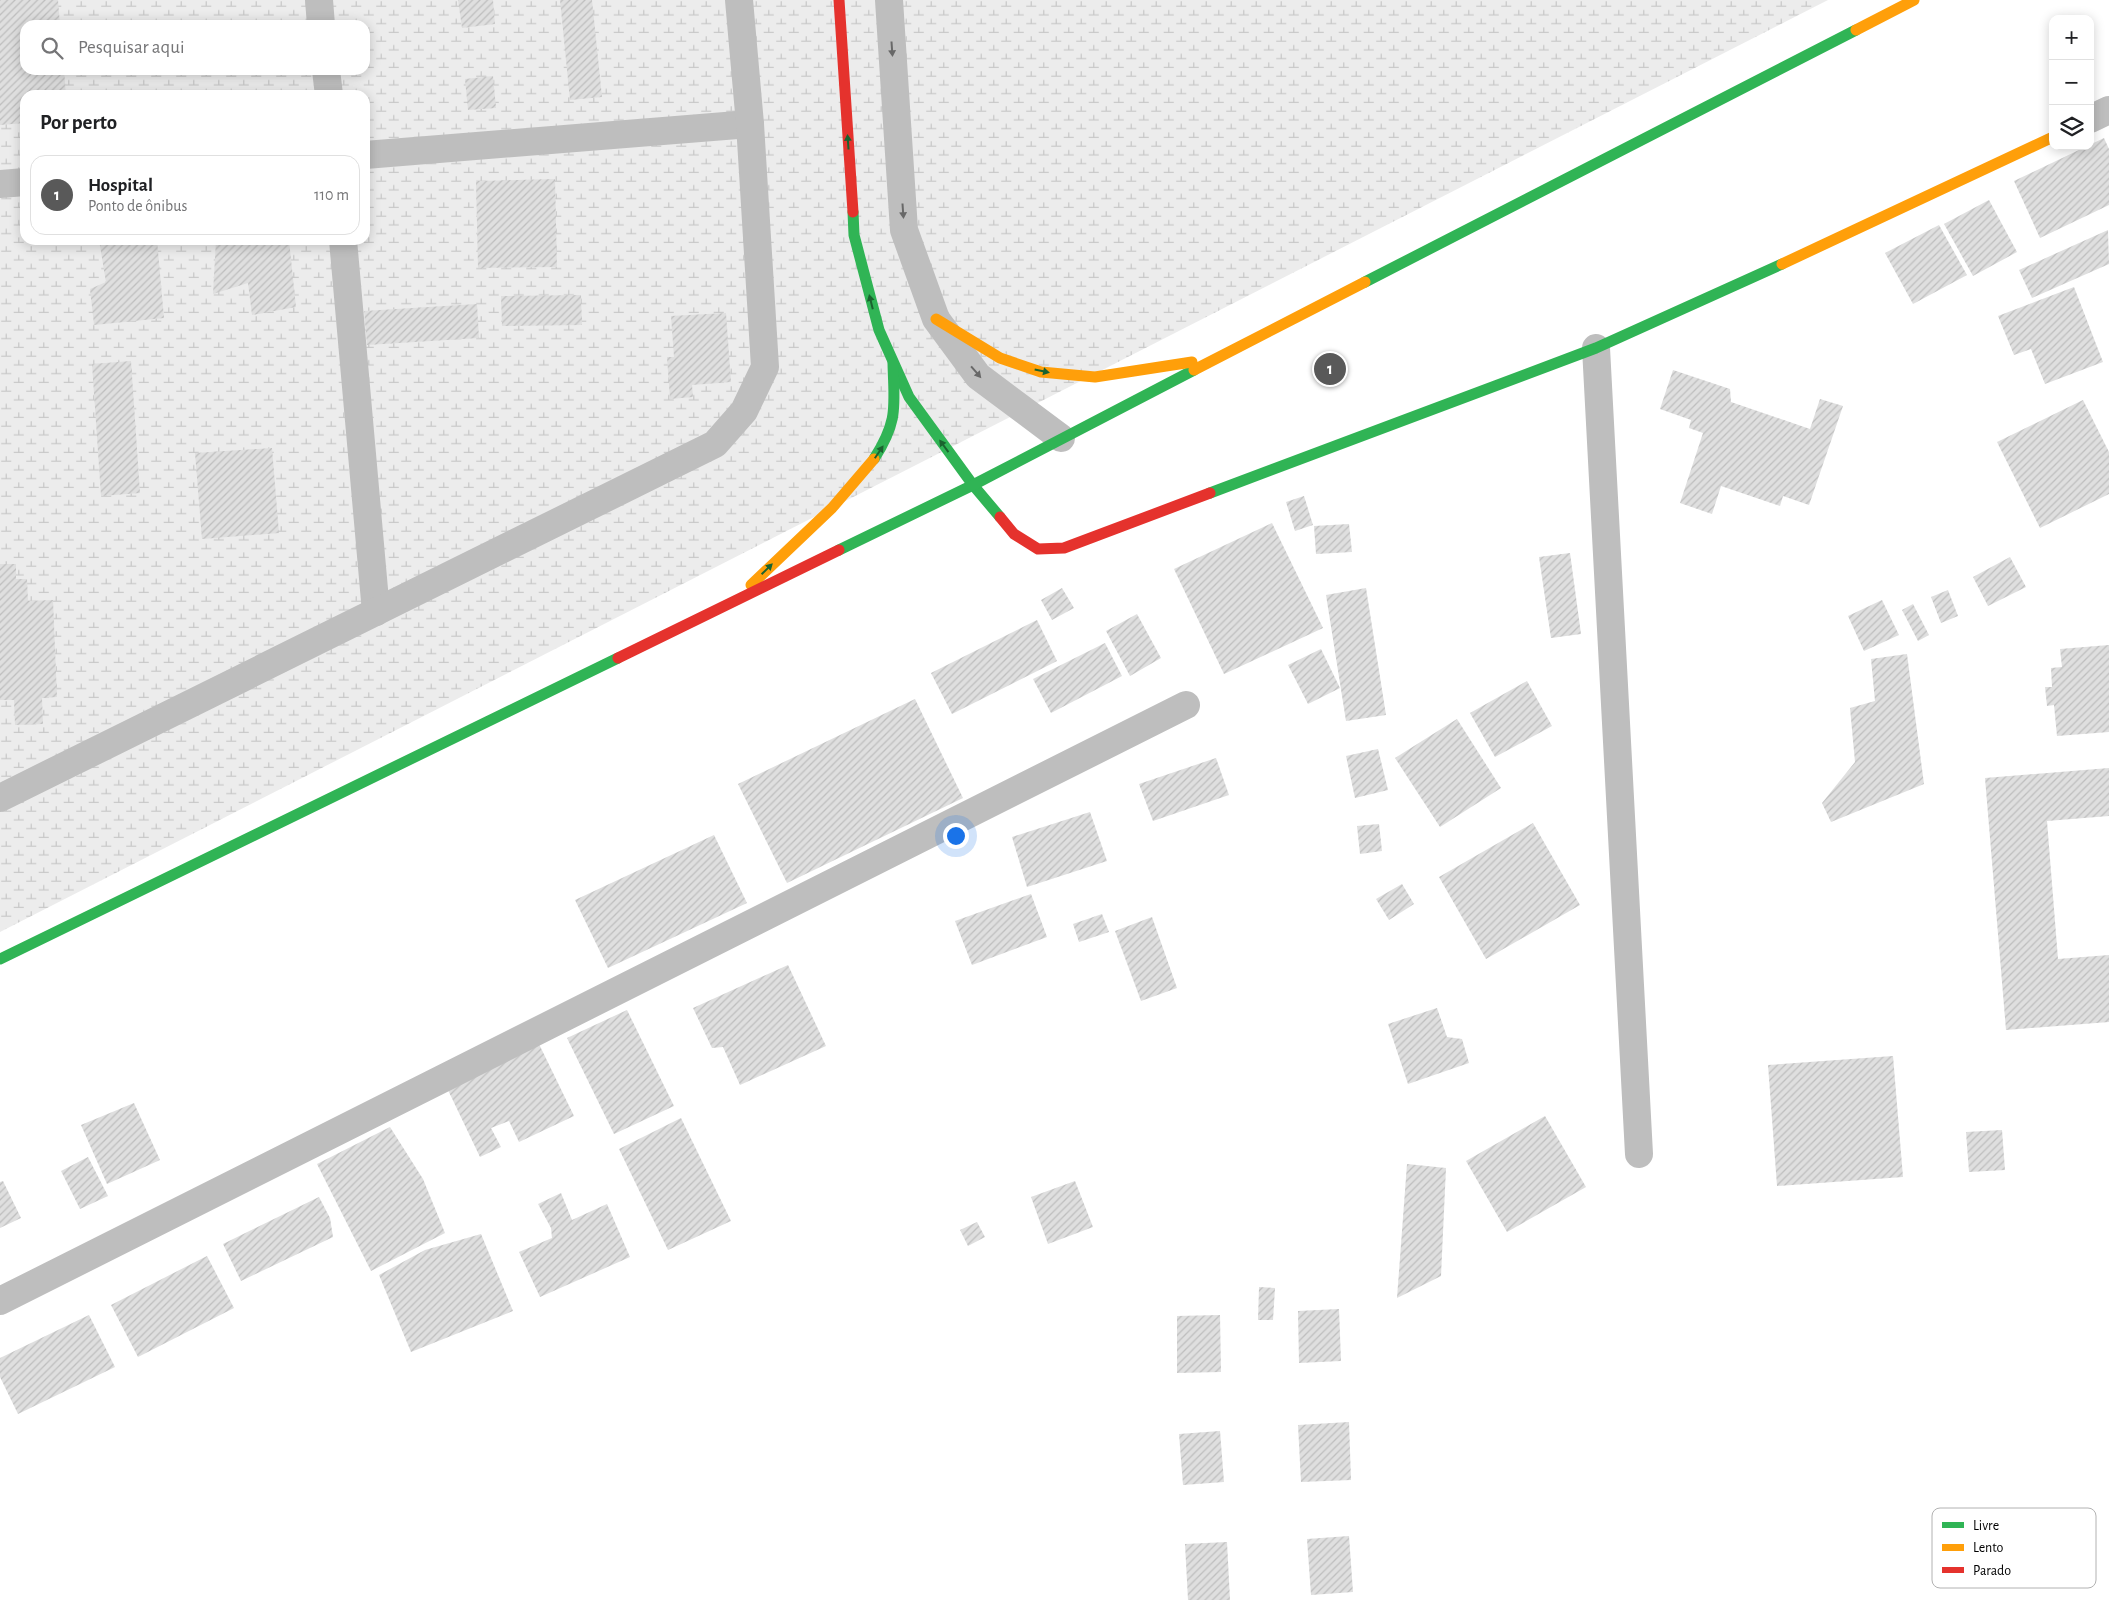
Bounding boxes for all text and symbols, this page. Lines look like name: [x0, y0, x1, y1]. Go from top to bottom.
map controls: [2049, 15, 2094, 150]
button: +: [2049, 15, 2094, 60]
search box: [20, 20, 370, 75]
icon: search: [38, 34, 66, 62]
text: Pesquisar aqui: [78, 38, 184, 57]
one-way arrow: [889, 41, 897, 57]
button: −: [2049, 60, 2094, 105]
button: layers: [2049, 105, 2094, 150]
text: Por perto: [40, 112, 117, 133]
one-way arrow: [844, 134, 852, 150]
text: Hospital: [88, 176, 153, 195]
text: 1: [54, 187, 60, 203]
text: 110 m: [314, 187, 349, 203]
text: Ponto de ônibus: [88, 198, 187, 214]
one-way arrow: [899, 203, 907, 219]
one-way arrow: [867, 295, 875, 310]
pin: 1: [1314, 350, 1346, 388]
one-way arrow: [970, 365, 981, 378]
one-way arrow: [1034, 367, 1049, 375]
one-way arrow: [939, 439, 949, 453]
one-way arrow: [874, 446, 884, 459]
one-way arrow: [761, 563, 773, 575]
your location: [943, 823, 969, 849]
legend: [1932, 1508, 2096, 1588]
text: Livre: [1973, 1519, 1999, 1533]
text: Lento: [1973, 1541, 2004, 1555]
text: Parado: [1973, 1564, 2011, 1578]

